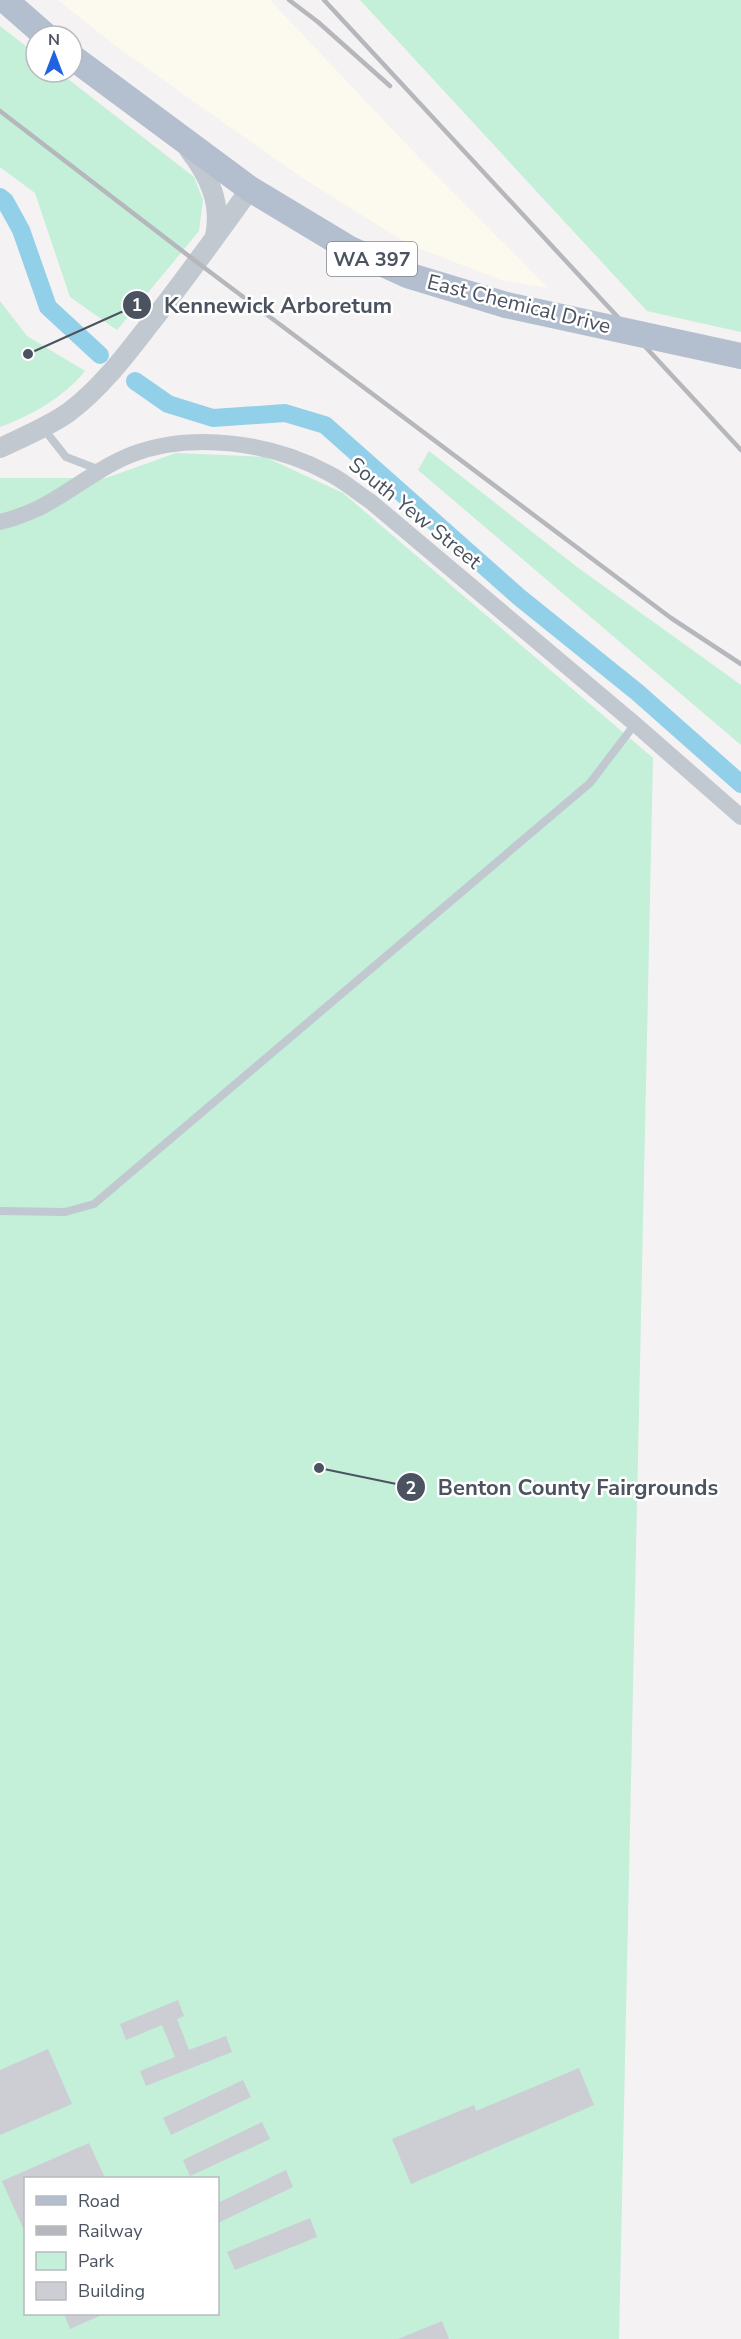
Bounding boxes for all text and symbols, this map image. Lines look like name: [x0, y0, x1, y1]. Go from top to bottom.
north arrow: [24, 24, 84, 84]
text: N: [48, 29, 60, 51]
road number: WA 397: [327, 242, 417, 276]
street label: East Chemical Drive: [424, 268, 614, 340]
callout: Kennewick Arboretum: [122, 285, 404, 325]
text: Kennewick Arboretum: [164, 291, 392, 321]
text: 1: [132, 293, 142, 317]
street label: South Yew Street: [343, 451, 488, 576]
callout: Benton County Fairgrounds: [396, 1467, 730, 1507]
text: Benton County Fairgrounds: [438, 1473, 718, 1503]
text: 2: [406, 1476, 416, 1500]
legend: [24, 2177, 219, 2315]
text: Road: [78, 2189, 120, 2213]
text: Railway: [78, 2219, 143, 2243]
text: Park: [78, 2249, 115, 2273]
text: Building: [78, 2279, 145, 2303]

